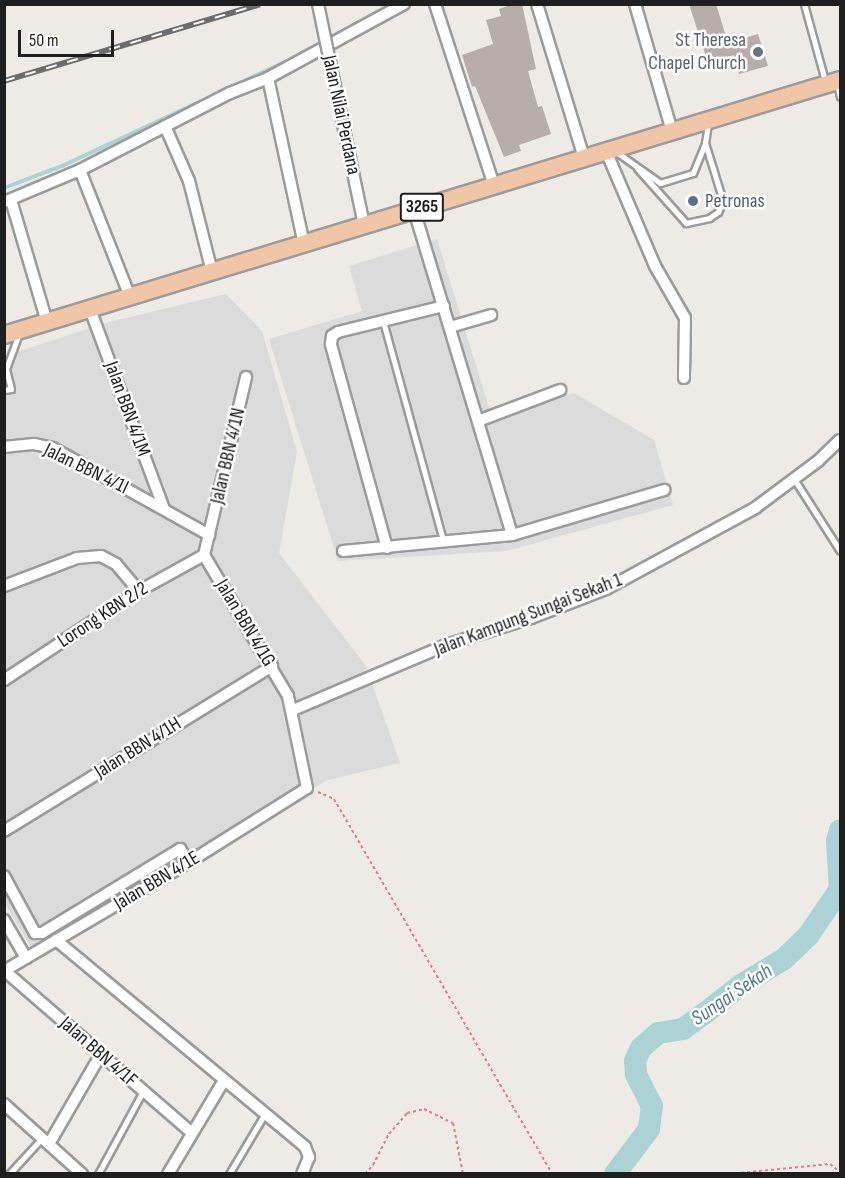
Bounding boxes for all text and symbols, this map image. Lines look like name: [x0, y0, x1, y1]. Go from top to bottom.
scale bar: [21, 18, 117, 56]
place label: St Theresa Chapel Church: [648, 28, 746, 75]
text: 50 m: [29, 30, 59, 51]
marker: St Theresa Chapel Church: [751, 45, 765, 59]
street label: Jalan Nilai Perdana: [317, 53, 365, 177]
place label: Petronas: [705, 189, 765, 213]
road number: 3265: [400, 192, 444, 222]
marker: Petronas: [686, 194, 700, 208]
street label: Jalan BBN 4/1M: [99, 358, 155, 460]
street label: Jalan BBN 4/1N: [205, 406, 251, 506]
street label: Jalan BBN 4/1I: [40, 438, 132, 500]
street label: Jalan Kampung Sungai Sekah 1: [431, 568, 625, 662]
street label: Jalan BBN 4/1G: [210, 575, 280, 671]
street label: Lorong KBN 2/2: [53, 577, 153, 653]
street label: Jalan BBN 4/1H: [90, 712, 186, 784]
street label: Jalan BBN 4/1E: [110, 846, 204, 916]
water label: Sungai Sekah: [687, 959, 777, 1031]
street label: Jalan BBN 4/1F: [54, 1012, 142, 1092]

